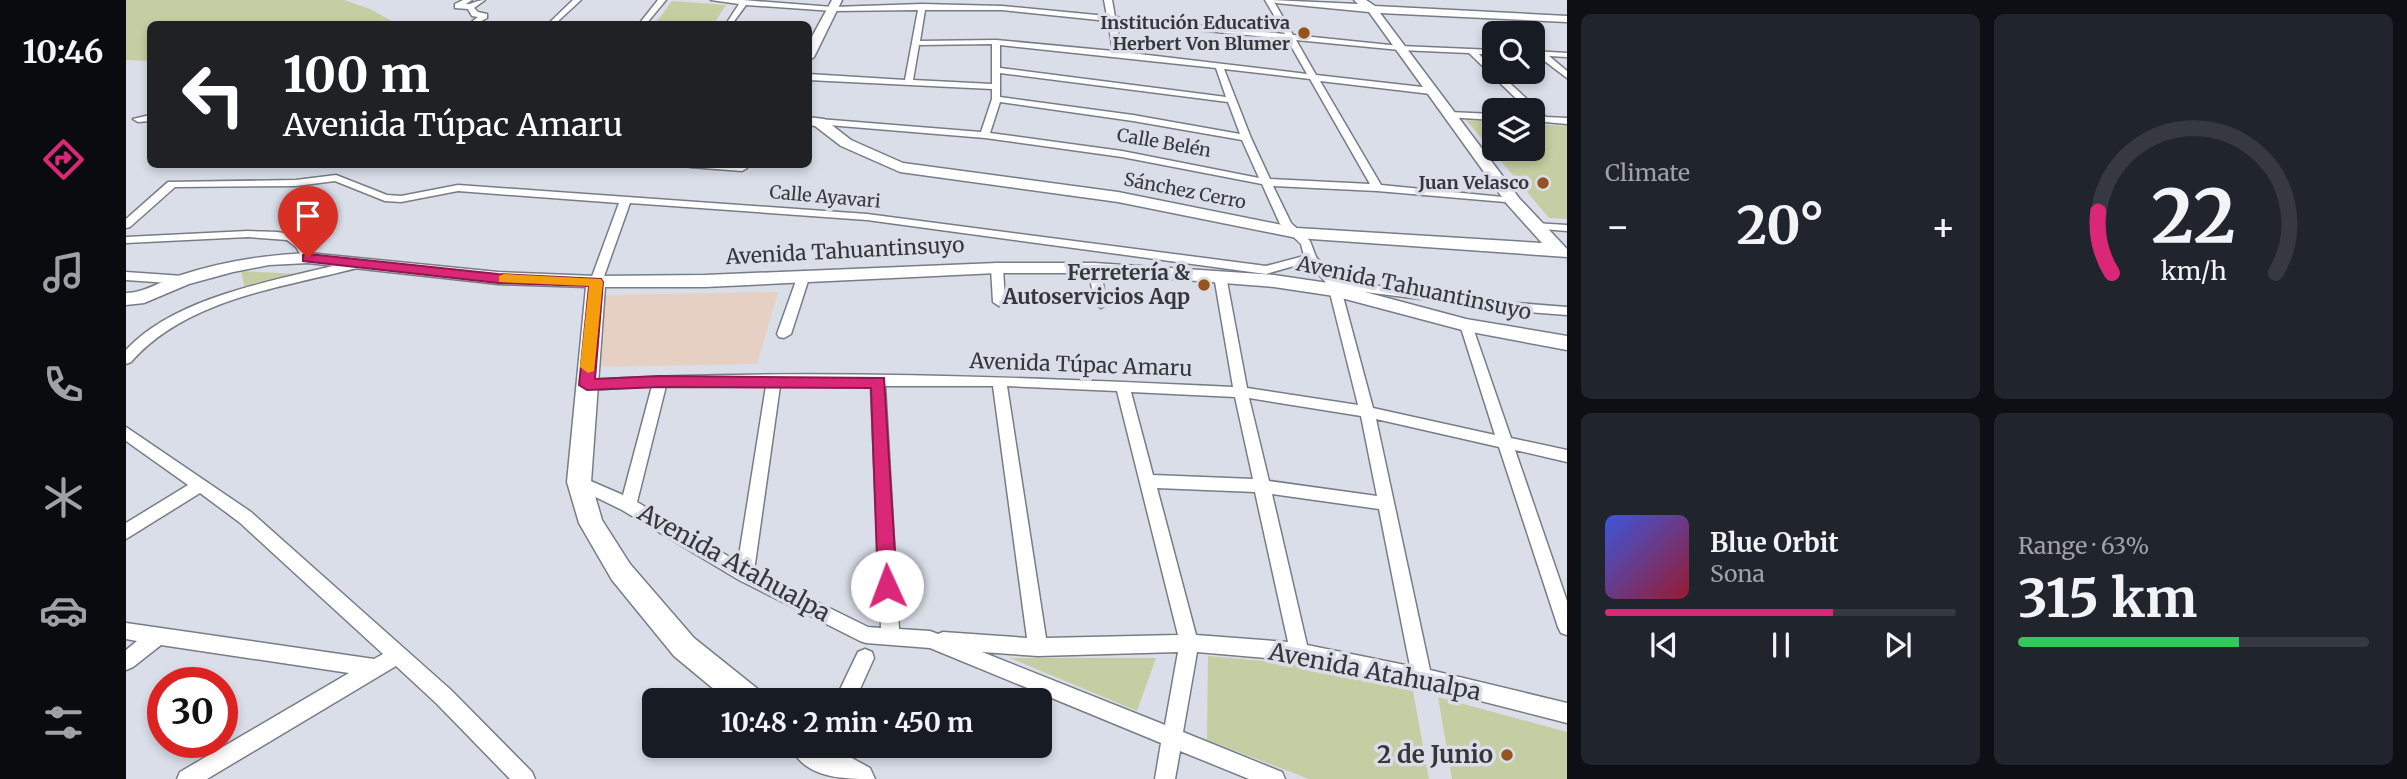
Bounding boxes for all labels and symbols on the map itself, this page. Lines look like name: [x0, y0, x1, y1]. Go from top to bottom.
place label: Institución Educativa Herbert Von Blumer: [1100, 11, 1290, 55]
marker: Institución Educativa Herbert Von Blumer: [1296, 25, 1312, 41]
street label: Calle Belén: [1115, 123, 1213, 162]
street label: Sánchez Cerro: [1122, 167, 1248, 214]
place label: Juan Velasco: [1418, 171, 1529, 194]
marker: Juan Velasco: [1535, 175, 1551, 191]
street label: Calle Ayavari: [769, 180, 882, 213]
pin: [278, 186, 338, 258]
street label: Avenida Tahuantinsuyo: [724, 231, 965, 270]
street label: Avenida Tahuantinsuyo: [1293, 249, 1534, 326]
place label: Ferretería & Autoservicios Aqp: [1002, 259, 1190, 310]
marker: Ferretería & Autoservicios Aqp: [1196, 277, 1212, 293]
street label: Avenida Túpac Amaru: [968, 347, 1193, 382]
street label: Avenida Atahualpa: [632, 496, 836, 628]
position arrow: [850, 549, 924, 623]
street label: Avenida Atahualpa: [1265, 636, 1484, 707]
speed limit sign: 30: [147, 667, 238, 758]
place label: 2 de Junio: [1377, 739, 1493, 770]
marker: 2 de Junio: [1499, 747, 1515, 763]

